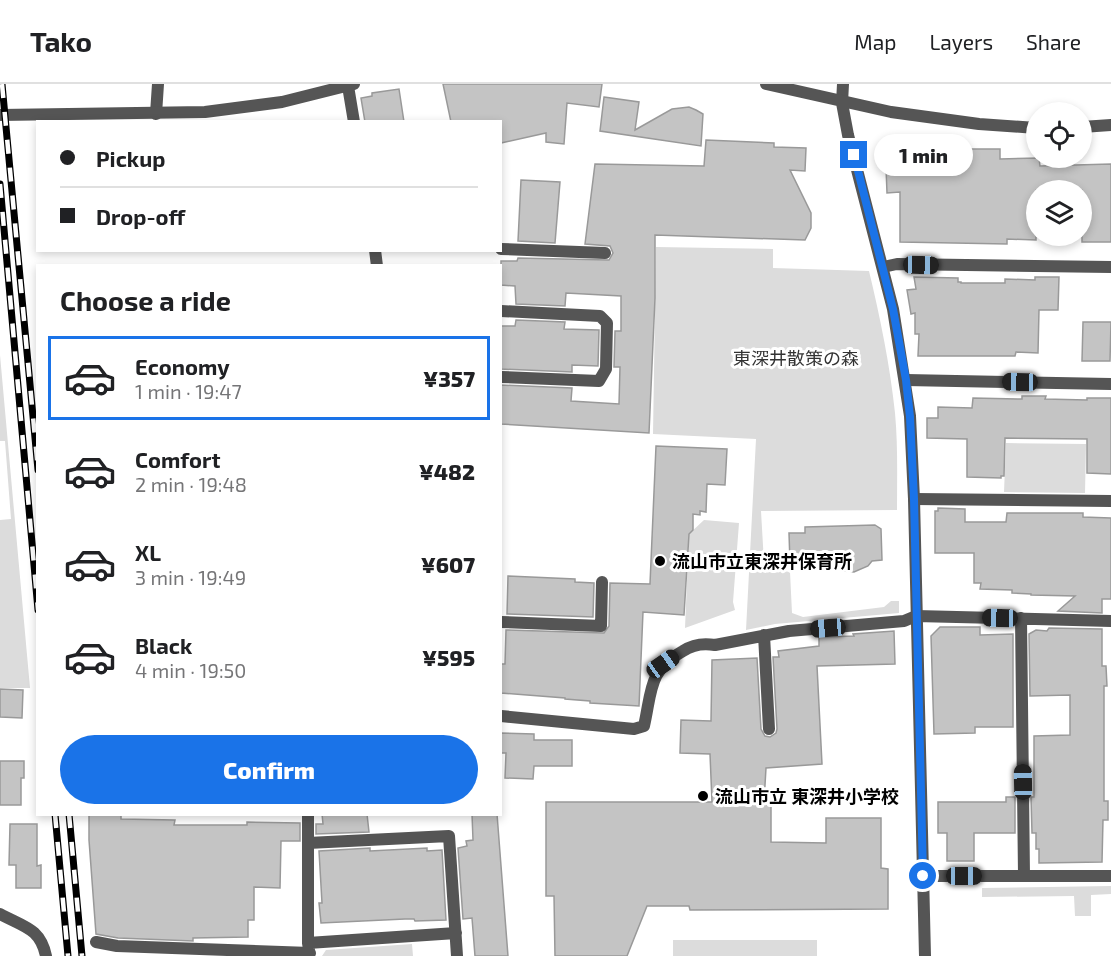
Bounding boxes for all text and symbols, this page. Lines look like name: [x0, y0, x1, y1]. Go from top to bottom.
text: Tako: [30, 24, 92, 58]
text: Map: [854, 29, 896, 54]
text: Layers: [929, 29, 993, 54]
text: Share: [1026, 29, 1081, 54]
map controls: [1026, 102, 1092, 246]
button: locate: [1026, 102, 1092, 168]
callout: 1 min: [875, 134, 974, 176]
route end: [840, 141, 867, 168]
text: 1 min: [899, 143, 948, 167]
text: Pickup: [96, 145, 165, 171]
button: layers: [1026, 180, 1092, 246]
text: Drop-off: [96, 203, 185, 229]
car: [903, 256, 939, 274]
text: Choose a ride: [60, 284, 231, 316]
park label: 東深井散策の森: [733, 347, 859, 369]
icon: car: [63, 351, 117, 405]
text: Economy: [135, 353, 230, 379]
text: ¥357: [423, 365, 475, 391]
car: [1002, 373, 1038, 391]
text: 1 min · 19:47: [135, 379, 242, 403]
icon: car: [63, 444, 117, 498]
text: Comfort: [135, 446, 220, 472]
text: ¥482: [419, 458, 475, 484]
text: 2 min · 19:48: [135, 472, 247, 496]
icon: car: [63, 537, 117, 591]
text: XL: [135, 539, 161, 565]
place label: 流山市立東深井保育所: [672, 550, 852, 572]
text: ¥607: [421, 551, 475, 577]
marker: 流山市立東深井保育所: [653, 554, 667, 568]
text: 3 min · 19:49: [135, 565, 246, 589]
car: [982, 609, 1018, 627]
car: [809, 617, 847, 639]
icon: car: [63, 630, 117, 684]
text: Black: [135, 632, 192, 658]
text: ¥595: [422, 644, 475, 670]
car: [643, 646, 683, 682]
text: 4 min · 19:50: [135, 658, 246, 682]
button: Confirm: [60, 735, 478, 804]
car: [1014, 764, 1032, 800]
place label: 流山市立 東深井小学校: [715, 785, 899, 807]
marker: 流山市立 東深井小学校: [696, 789, 710, 803]
route start: [909, 862, 936, 889]
car: [946, 867, 982, 885]

